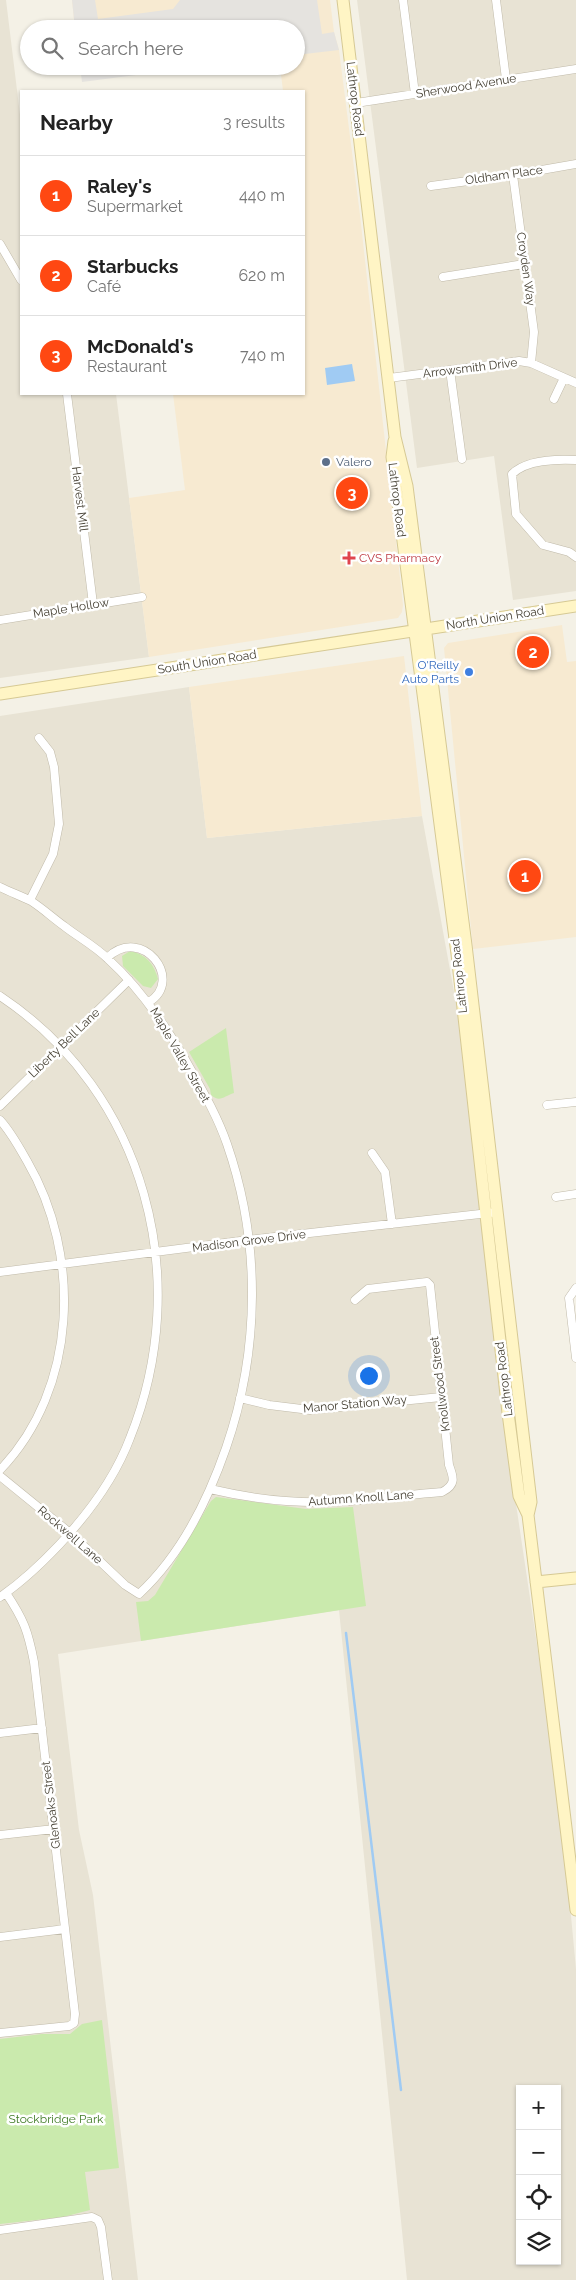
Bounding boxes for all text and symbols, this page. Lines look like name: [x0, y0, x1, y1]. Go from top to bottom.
search box: [20, 20, 305, 75]
icon: search: [38, 34, 66, 62]
text: Search here: [78, 37, 184, 59]
street label: Lathrop Road: [343, 61, 367, 137]
street label: Sherwood Avenue: [415, 71, 517, 101]
text: Nearby: [40, 110, 113, 135]
text: 3 results: [223, 113, 285, 132]
street label: Oldham Place: [464, 163, 544, 187]
text: Raley's: [87, 175, 152, 197]
text: 1: [52, 186, 60, 205]
text: 440 m: [239, 186, 285, 205]
text: Supermarket: [87, 197, 183, 216]
street label: Croyden Way: [514, 231, 538, 307]
text: Starbucks: [87, 255, 178, 277]
text: 2: [51, 266, 61, 285]
text: 620 m: [238, 266, 285, 285]
text: Café: [87, 277, 121, 296]
text: McDonald's: [87, 335, 193, 357]
text: 3: [52, 346, 60, 365]
text: 740 m: [240, 346, 285, 365]
street label: Arrowsmith Drive: [422, 355, 518, 381]
text: Restaurant: [87, 357, 167, 376]
place label: Valero: [336, 455, 372, 469]
marker: Valero: [320, 456, 332, 468]
street label: Lathrop Road: [385, 462, 409, 538]
street label: Harvest Mill: [69, 466, 91, 533]
pin: 3: [336, 474, 368, 512]
place label: CVS Pharmacy: [359, 551, 442, 565]
marker: CVS Pharmacy: [343, 552, 355, 564]
street label: Maple Hollow: [32, 595, 110, 621]
street label: North Union Road: [445, 603, 545, 633]
pin: 2: [517, 633, 549, 671]
street label: South Union Road: [156, 647, 258, 677]
place label: O'Reilly Auto Parts: [402, 658, 459, 686]
marker: O'Reilly Auto Parts: [463, 666, 475, 678]
pin: 1: [509, 857, 541, 895]
street label: Lathrop Road: [448, 938, 470, 1014]
street label: Maple Valley Street: [147, 1005, 213, 1105]
street label: Liberty Bell Lane: [26, 1006, 102, 1080]
street label: Madison Grove Drive: [191, 1227, 307, 1255]
street label: Knollwood Street: [427, 1336, 453, 1432]
street label: Lathrop Road: [492, 1341, 516, 1417]
your location: [356, 1363, 382, 1389]
street label: Manor Station Way: [303, 1392, 408, 1416]
street label: Autumn Knoll Lane: [308, 1487, 414, 1509]
street label: Rockwell Lane: [35, 1503, 105, 1567]
street label: Glenoaks Street: [39, 1760, 63, 1850]
map controls: [516, 2085, 561, 2265]
button: +: [516, 2085, 561, 2130]
park label: Stockbridge Park: [9, 2112, 104, 2126]
button: −: [516, 2130, 561, 2175]
button: locate: [516, 2175, 561, 2220]
button: layers: [516, 2220, 561, 2265]

